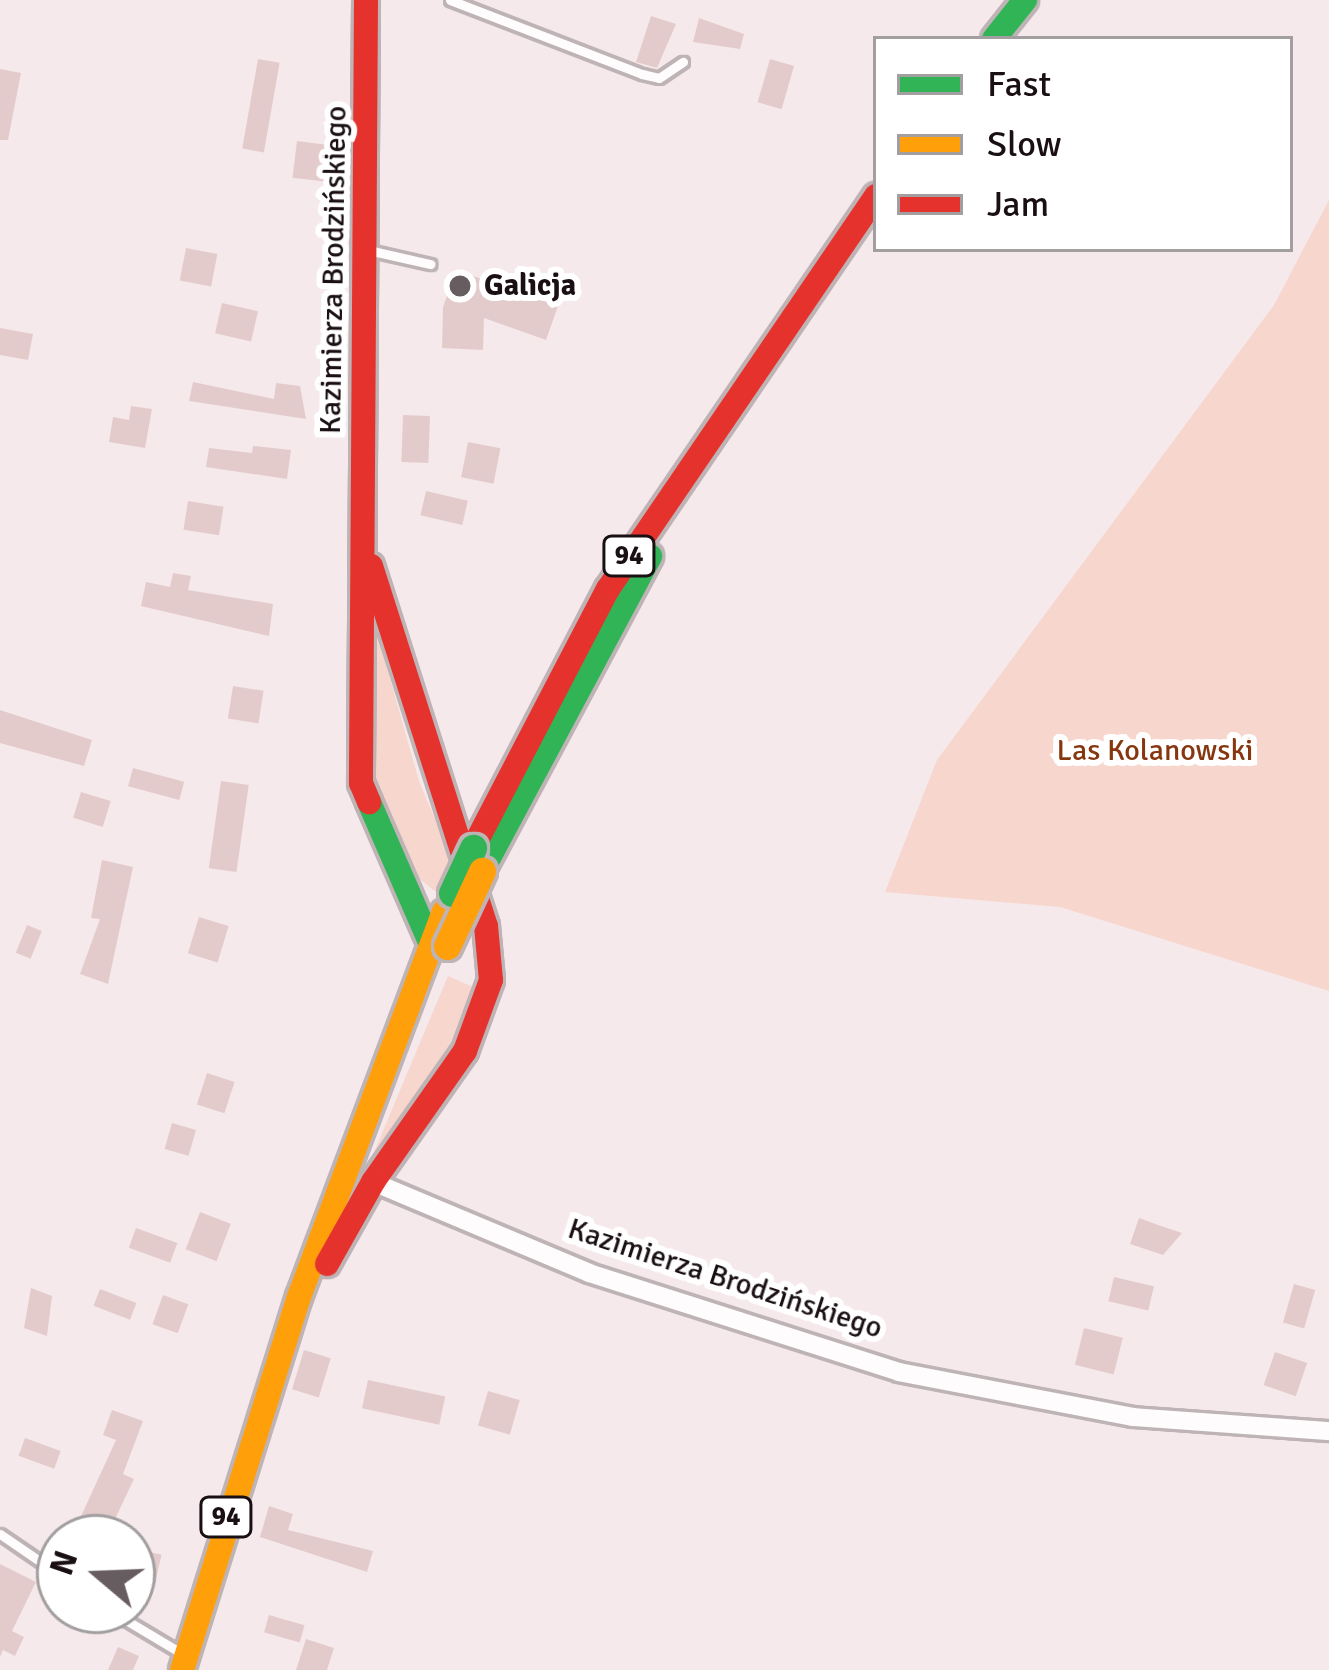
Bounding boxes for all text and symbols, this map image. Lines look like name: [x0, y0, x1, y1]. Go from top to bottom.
legend: [873, 36, 1293, 252]
text: Fast: [987, 62, 1051, 107]
street label: Kazimierza Brodzińskiego: [313, 106, 355, 434]
text: Slow: [987, 122, 1062, 167]
text: Jam: [987, 182, 1049, 227]
place label: Galicja: [484, 268, 576, 304]
marker: Galicja: [447, 273, 473, 299]
road number: 94: [602, 535, 656, 577]
park label: Las Kolanowski: [1057, 733, 1253, 769]
street label: Kazimierza Brodzińskiego: [563, 1211, 887, 1347]
road number: 94: [199, 1496, 253, 1538]
north arrow: [36, 1514, 156, 1634]
text: N: [41, 1546, 87, 1581]

